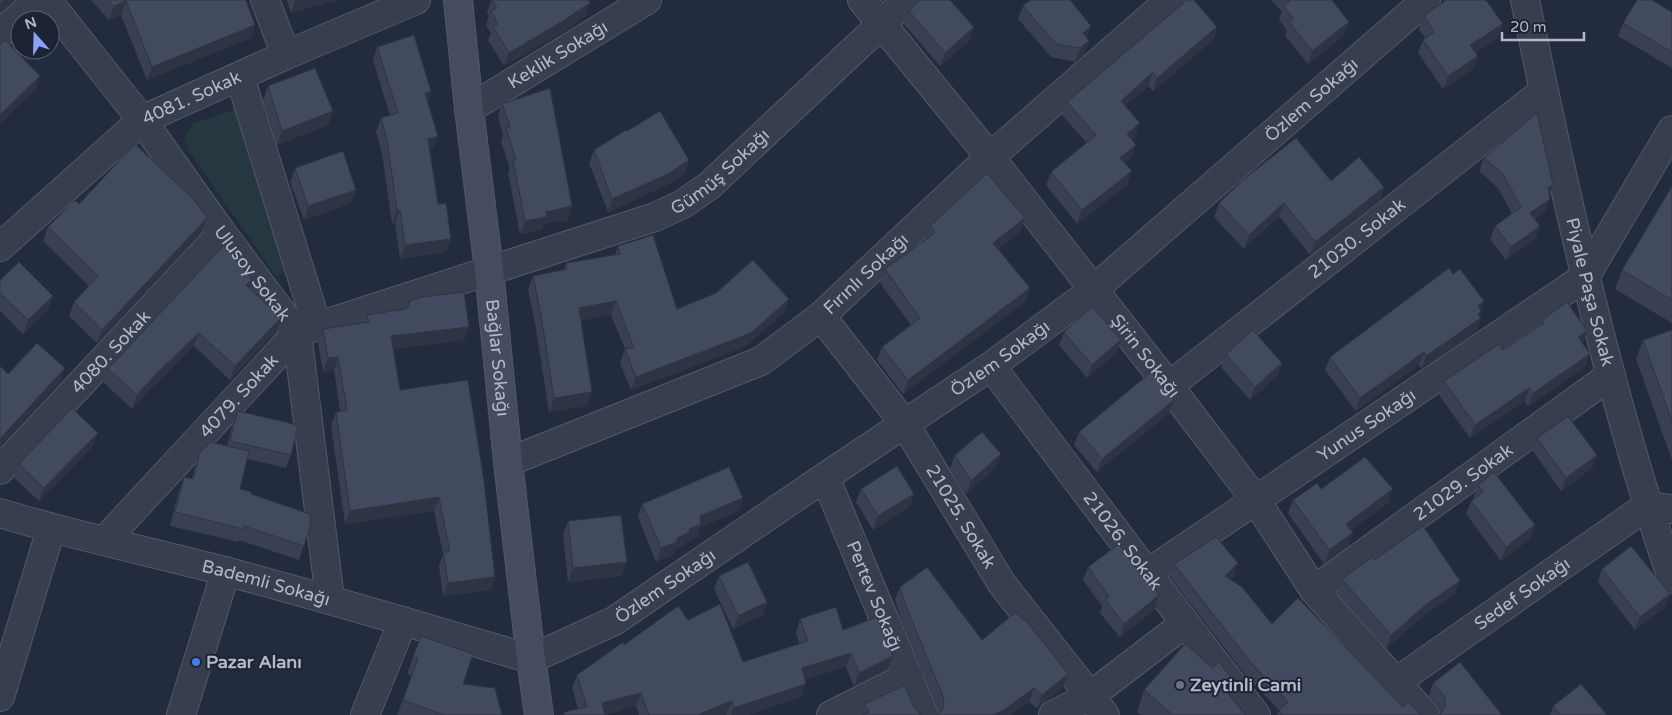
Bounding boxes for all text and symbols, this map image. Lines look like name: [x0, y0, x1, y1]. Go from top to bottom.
north arrow: [10, 10, 60, 60]
scale bar: [1502, 10, 1584, 42]
text: N: [23, 13, 39, 33]
street label: Keklik Sokağı: [504, 16, 612, 94]
text: 20 m: [1510, 18, 1547, 36]
street label: Özlem Sokağı: [1260, 53, 1363, 147]
street label: 4081. Sokak: [139, 66, 245, 129]
street label: Gümüş Sokağı: [667, 124, 774, 219]
street label: 21030. Sokak: [1304, 193, 1410, 283]
street label: Piyale Paşa Sokak: [1561, 215, 1619, 369]
street label: Ulusoy Sokak: [209, 221, 296, 326]
street label: Fırınlı Sokağı: [819, 229, 913, 319]
street label: Bağlar Sokağı: [481, 298, 514, 417]
street label: 4080. Sokak: [66, 305, 155, 398]
street label: Şirin Sokağı: [1106, 310, 1185, 402]
street label: Özlem Sokağı: [946, 315, 1054, 401]
street label: 4079. Sokak: [194, 349, 283, 442]
street label: Yunus Sokağı: [1313, 384, 1420, 466]
street label: 21029. Sokak: [1409, 439, 1517, 525]
street label: 21025. Sokak: [921, 461, 1001, 573]
street label: 21026. Sokak: [1079, 487, 1167, 595]
street label: Pertev Sokağı: [842, 538, 907, 655]
street label: Özlem Sokağı: [611, 544, 720, 628]
street label: Sedef Sokağı: [1470, 552, 1574, 635]
street label: Bademli Sokağı: [200, 555, 333, 611]
place label: Pazar Alanı: [206, 651, 302, 673]
marker: Pazar Alanı: [190, 656, 202, 668]
place label: Zeytinli Cami: [1190, 674, 1301, 696]
marker: Zeytinli Cami: [1174, 679, 1186, 691]

